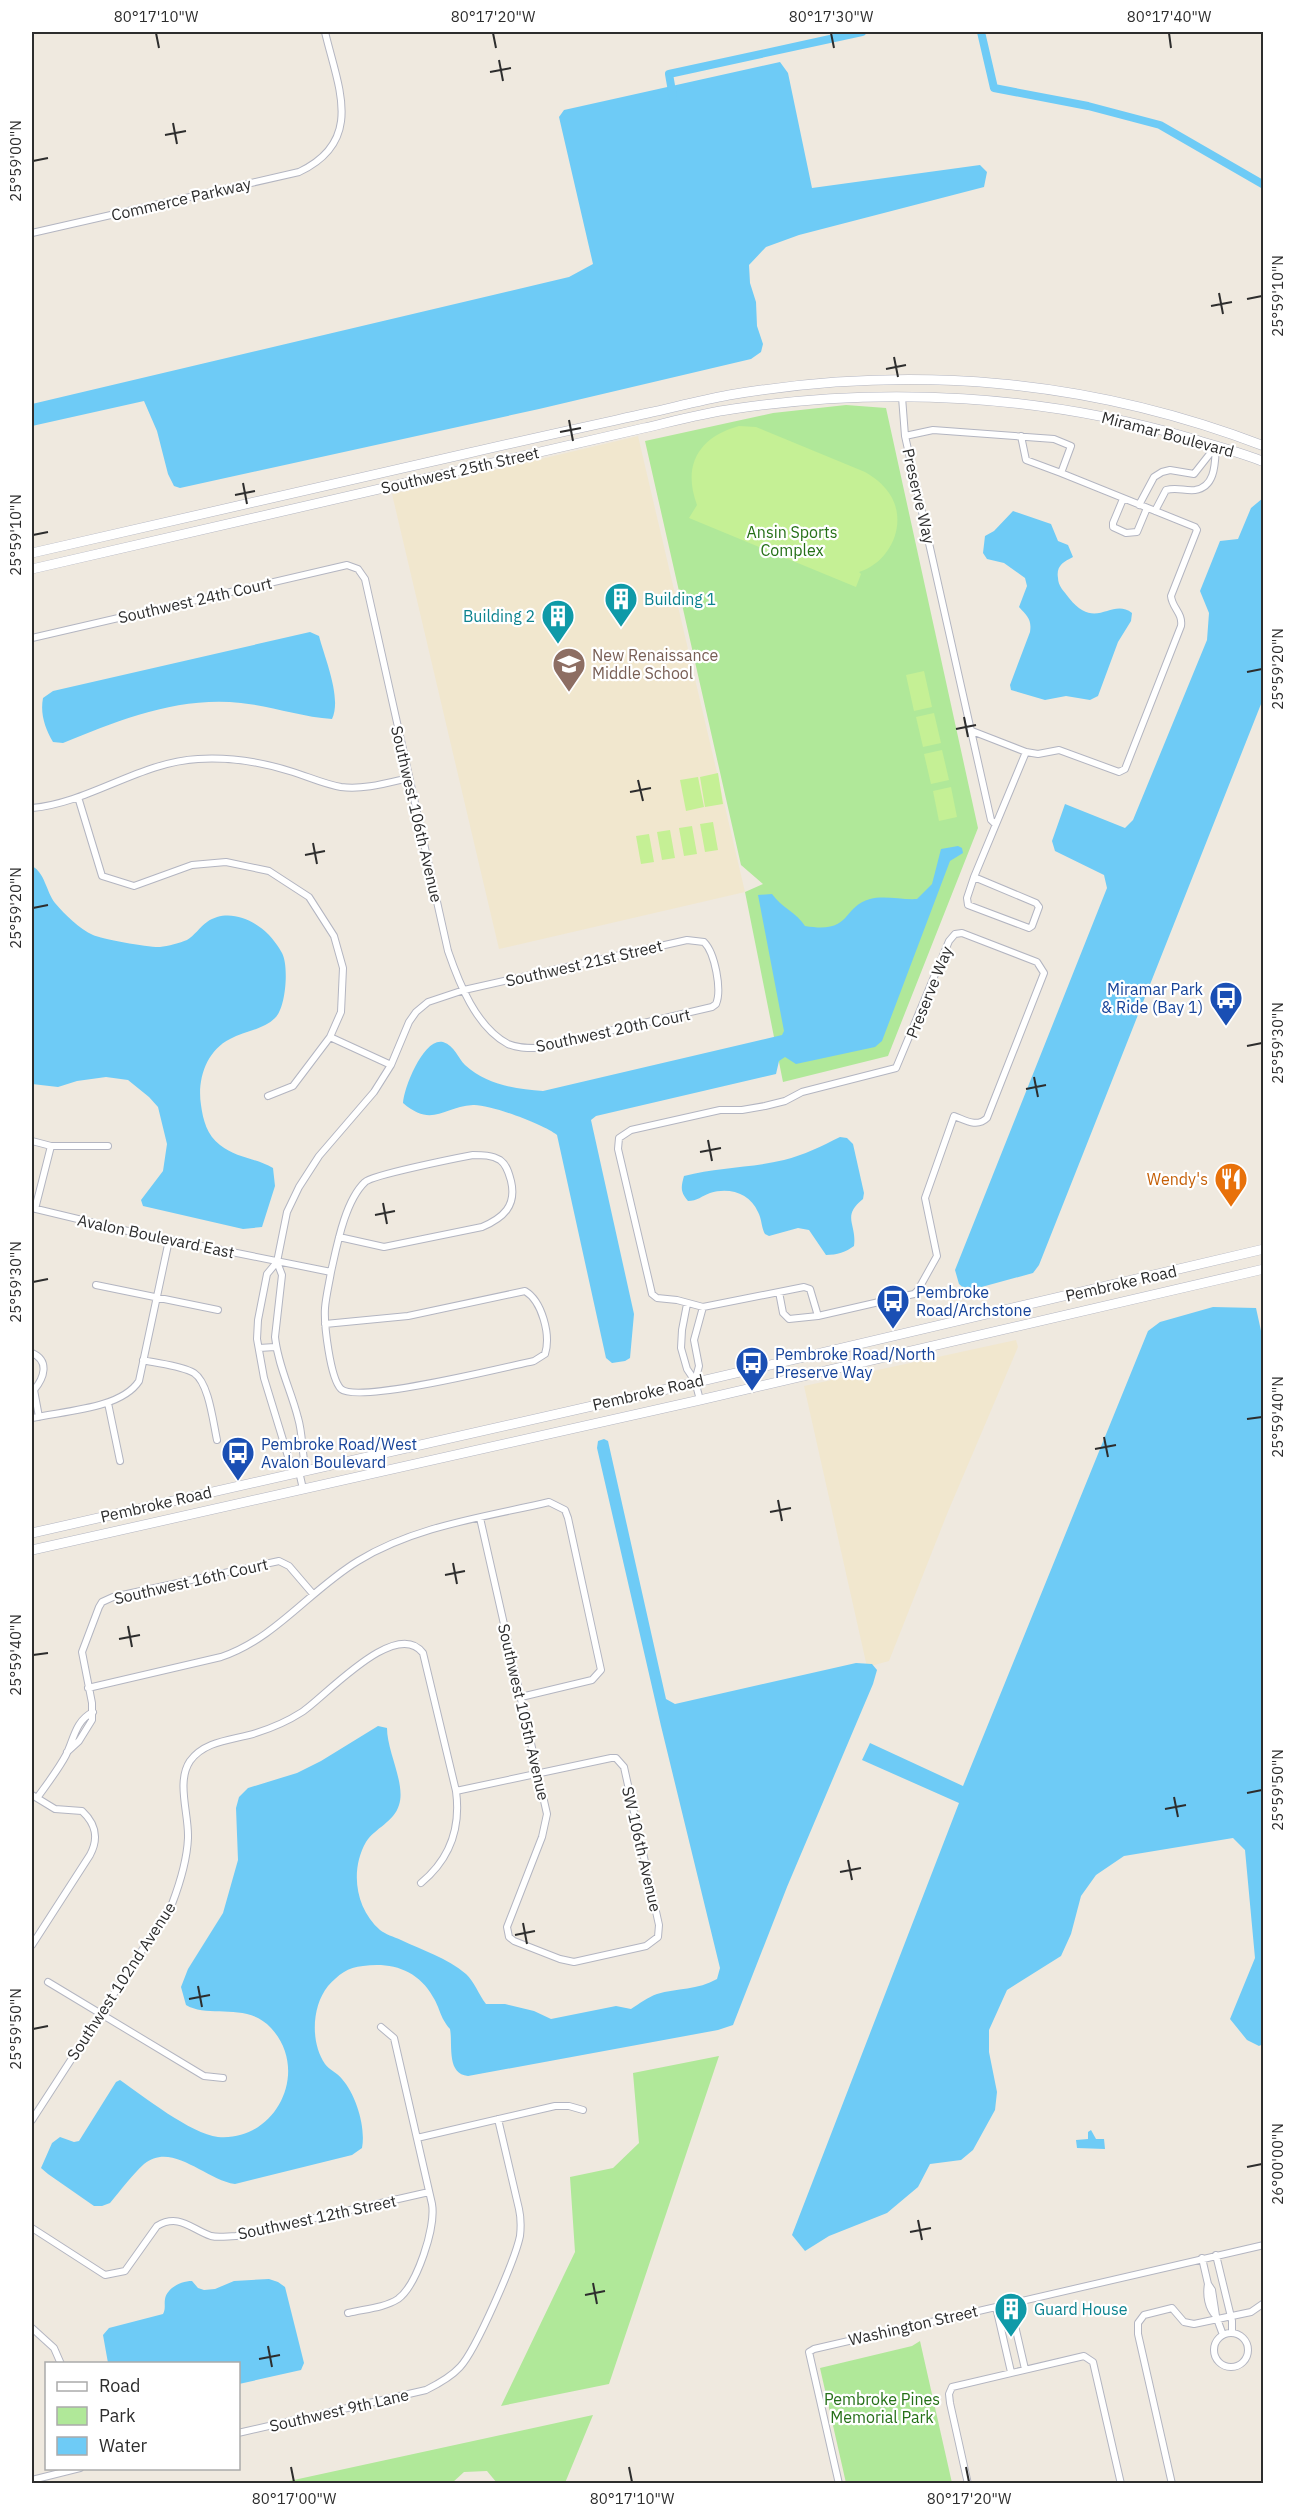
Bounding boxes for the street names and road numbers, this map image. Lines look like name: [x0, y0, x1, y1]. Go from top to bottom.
street label: Commerce Parkway: [109, 173, 253, 225]
street label: Miramar Boulevard: [1100, 407, 1236, 461]
street label: Southwest 25th Street: [379, 442, 541, 498]
street label: Preserve Way: [898, 446, 940, 546]
street label: Southwest 24th Court: [116, 573, 274, 627]
street label: Southwest 106th Avenue: [387, 724, 447, 905]
street label: Southwest 21st Street: [504, 935, 664, 991]
street label: Preserve Way: [901, 943, 957, 1041]
street label: Southwest 20th Court: [534, 1004, 692, 1056]
street label: Avalon Boulevard East: [76, 1210, 236, 1262]
street label: Pembroke Road: [1063, 1260, 1179, 1306]
street label: Pembroke Road: [590, 1369, 706, 1415]
street label: Pembroke Road: [98, 1481, 214, 1527]
street label: Southwest 16th Court: [112, 1554, 270, 1608]
street label: Southwest 105th Avenue: [494, 1622, 554, 1803]
street label: SW 106th Avenue: [618, 1784, 666, 1914]
street label: Southwest 102nd Avenue: [62, 1898, 180, 2064]
street label: Southwest 12th Street: [236, 2190, 398, 2244]
street label: Washington Street: [846, 2300, 980, 2350]
street label: Southwest 9th Lane: [267, 2384, 411, 2436]

